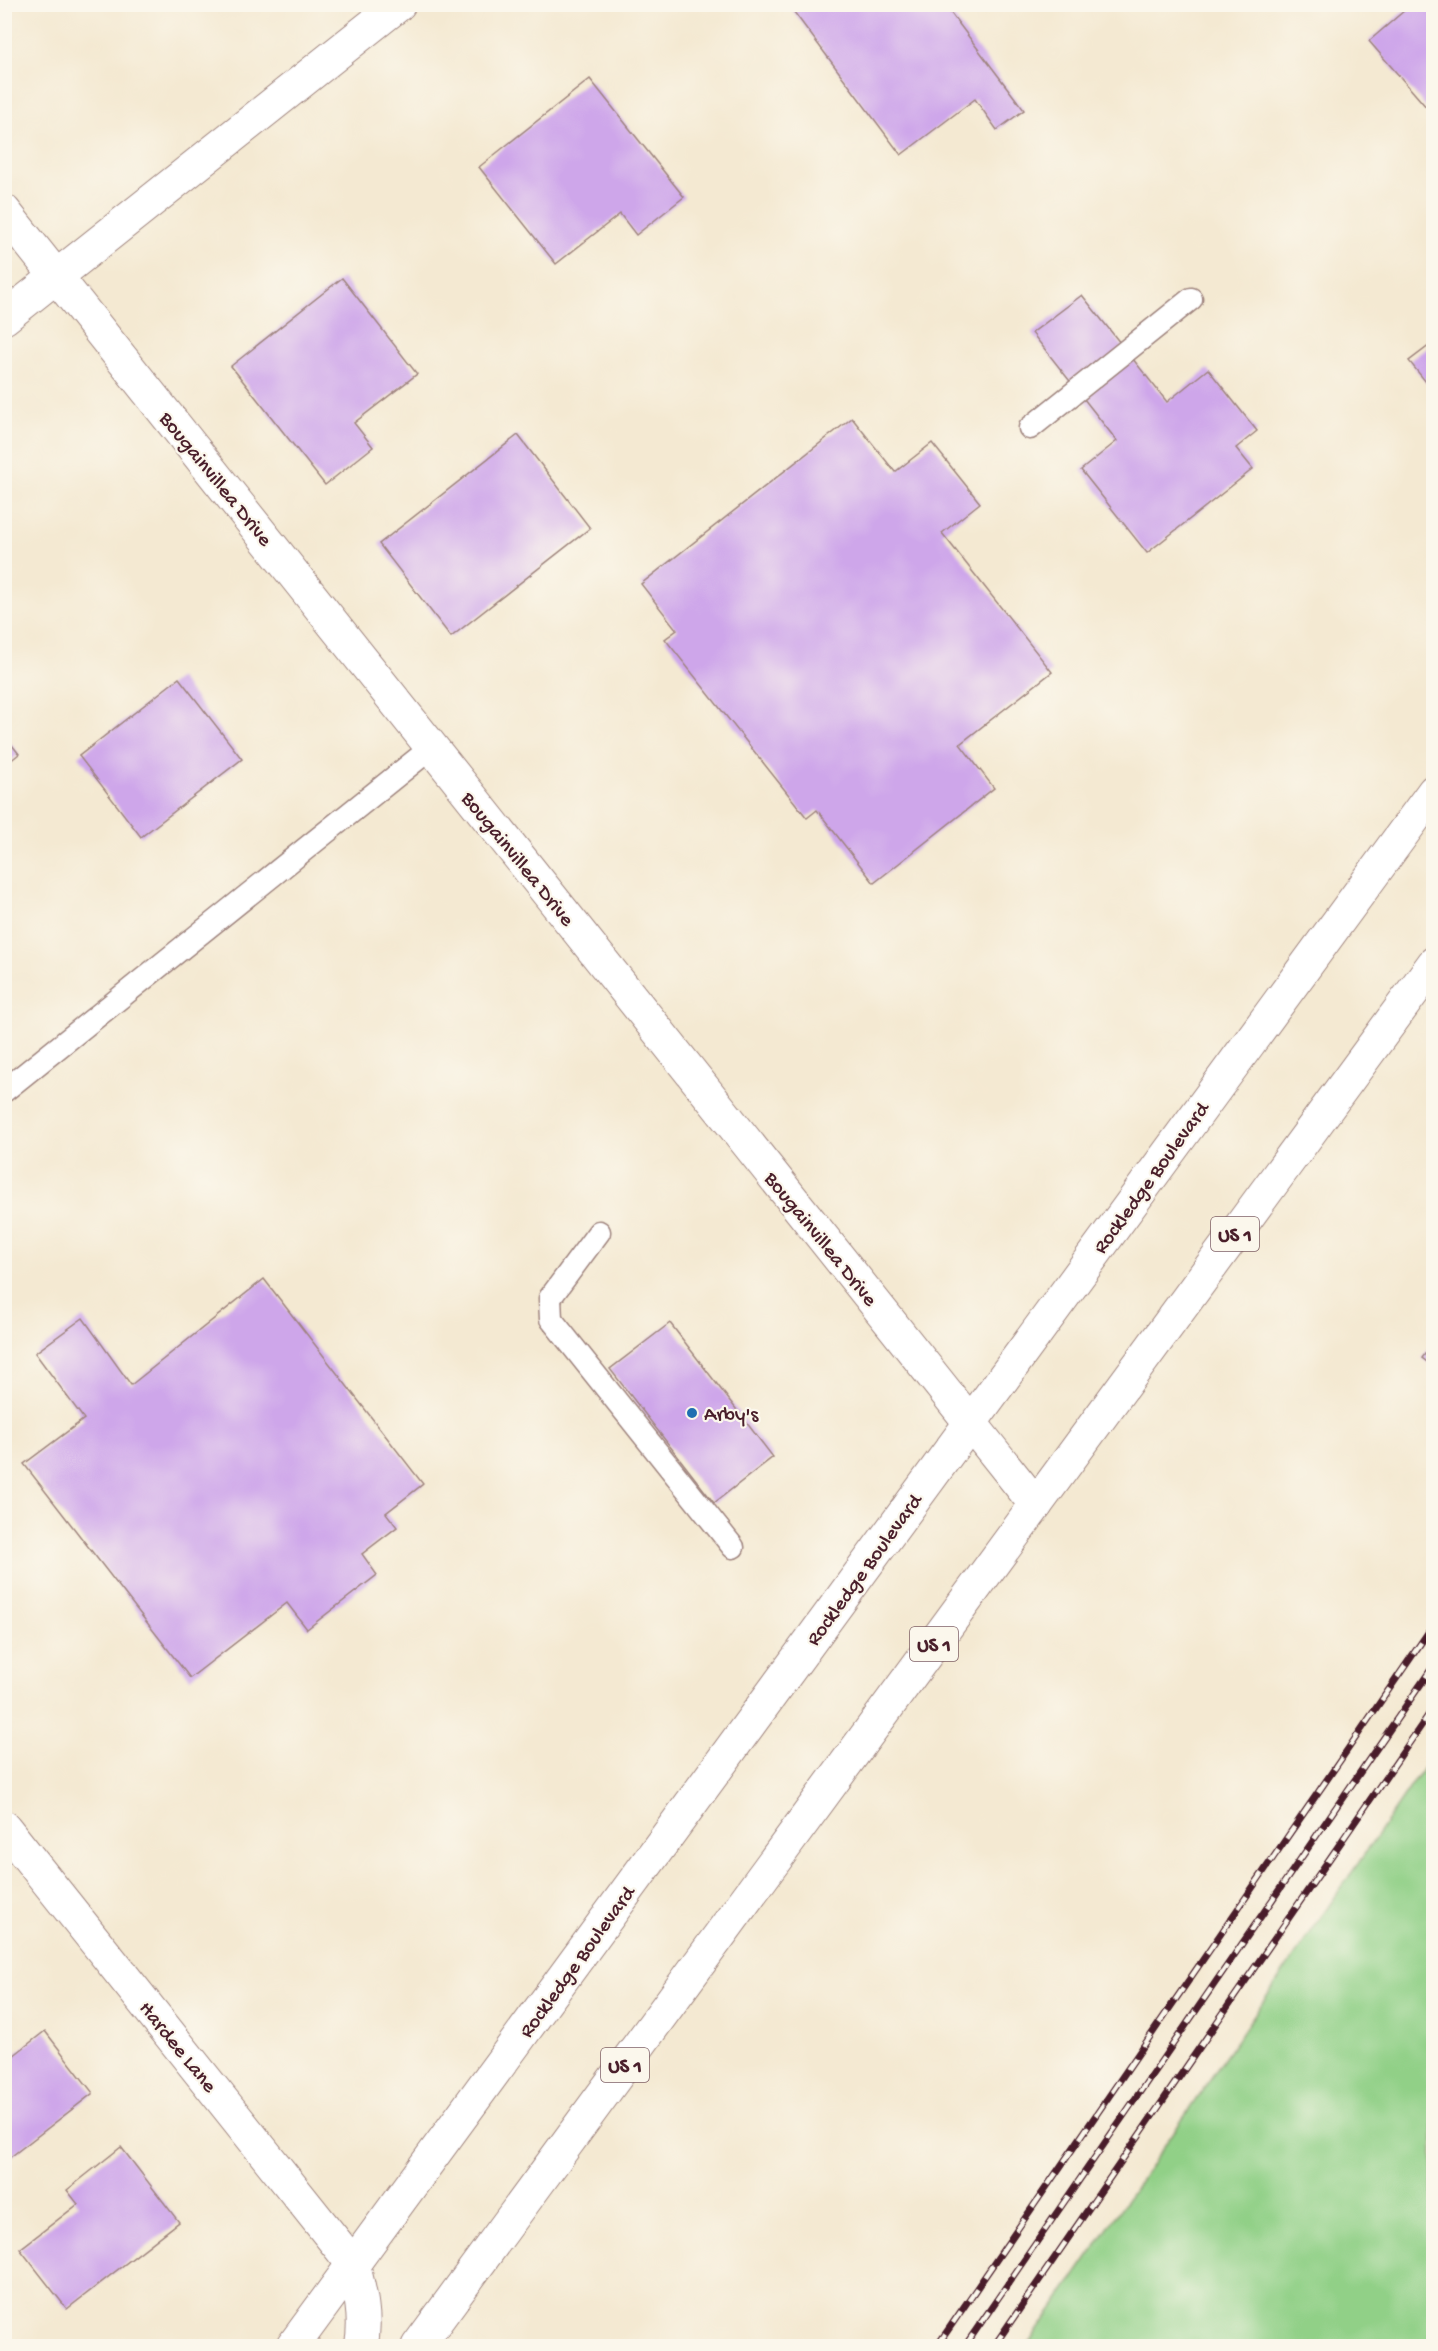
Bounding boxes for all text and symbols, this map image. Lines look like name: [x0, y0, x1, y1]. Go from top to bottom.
street label: Bougainvillea Drive: [152, 407, 277, 553]
street label: Bougainvillea Drive: [454, 787, 579, 933]
street label: Rockledge Boulevard: [1089, 1097, 1217, 1260]
street label: Bougainvillea Drive: [757, 1167, 882, 1313]
road number: US 1: [1211, 1217, 1259, 1251]
place label: Arby's: [704, 1404, 760, 1429]
marker: Arby's: [685, 1406, 699, 1420]
street label: Rockledge Boulevard: [802, 1489, 930, 1652]
road number: US 1: [910, 1627, 958, 1661]
street label: Rockledge Boulevard: [515, 1881, 643, 2044]
street label: Hardee Lane: [132, 1998, 221, 2100]
road number: US 1: [601, 2048, 649, 2082]

